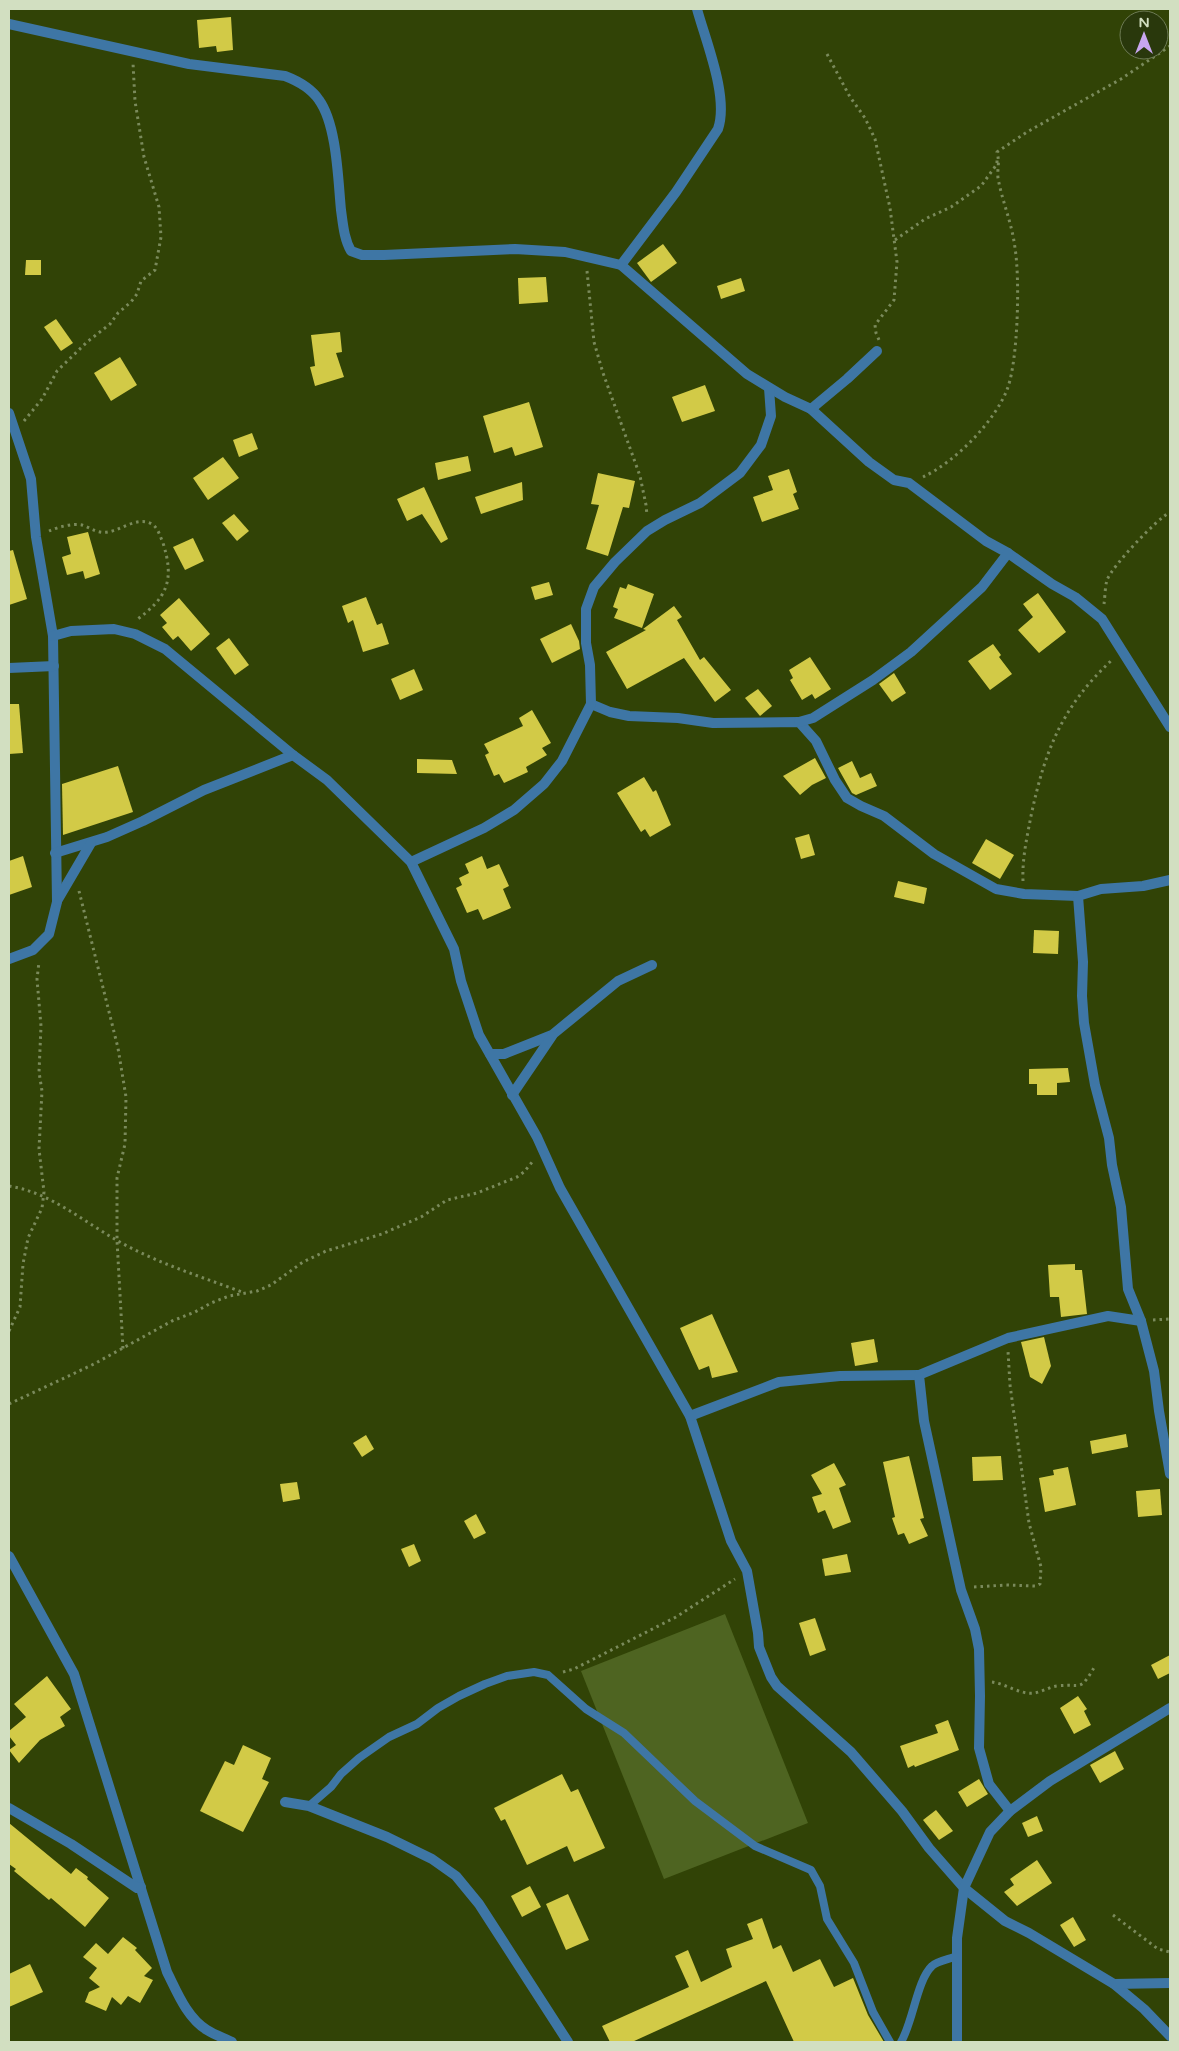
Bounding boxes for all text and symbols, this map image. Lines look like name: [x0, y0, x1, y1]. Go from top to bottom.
north arrow: [1119, 10, 1169, 60]
text: N: [1138, 14, 1150, 31]

